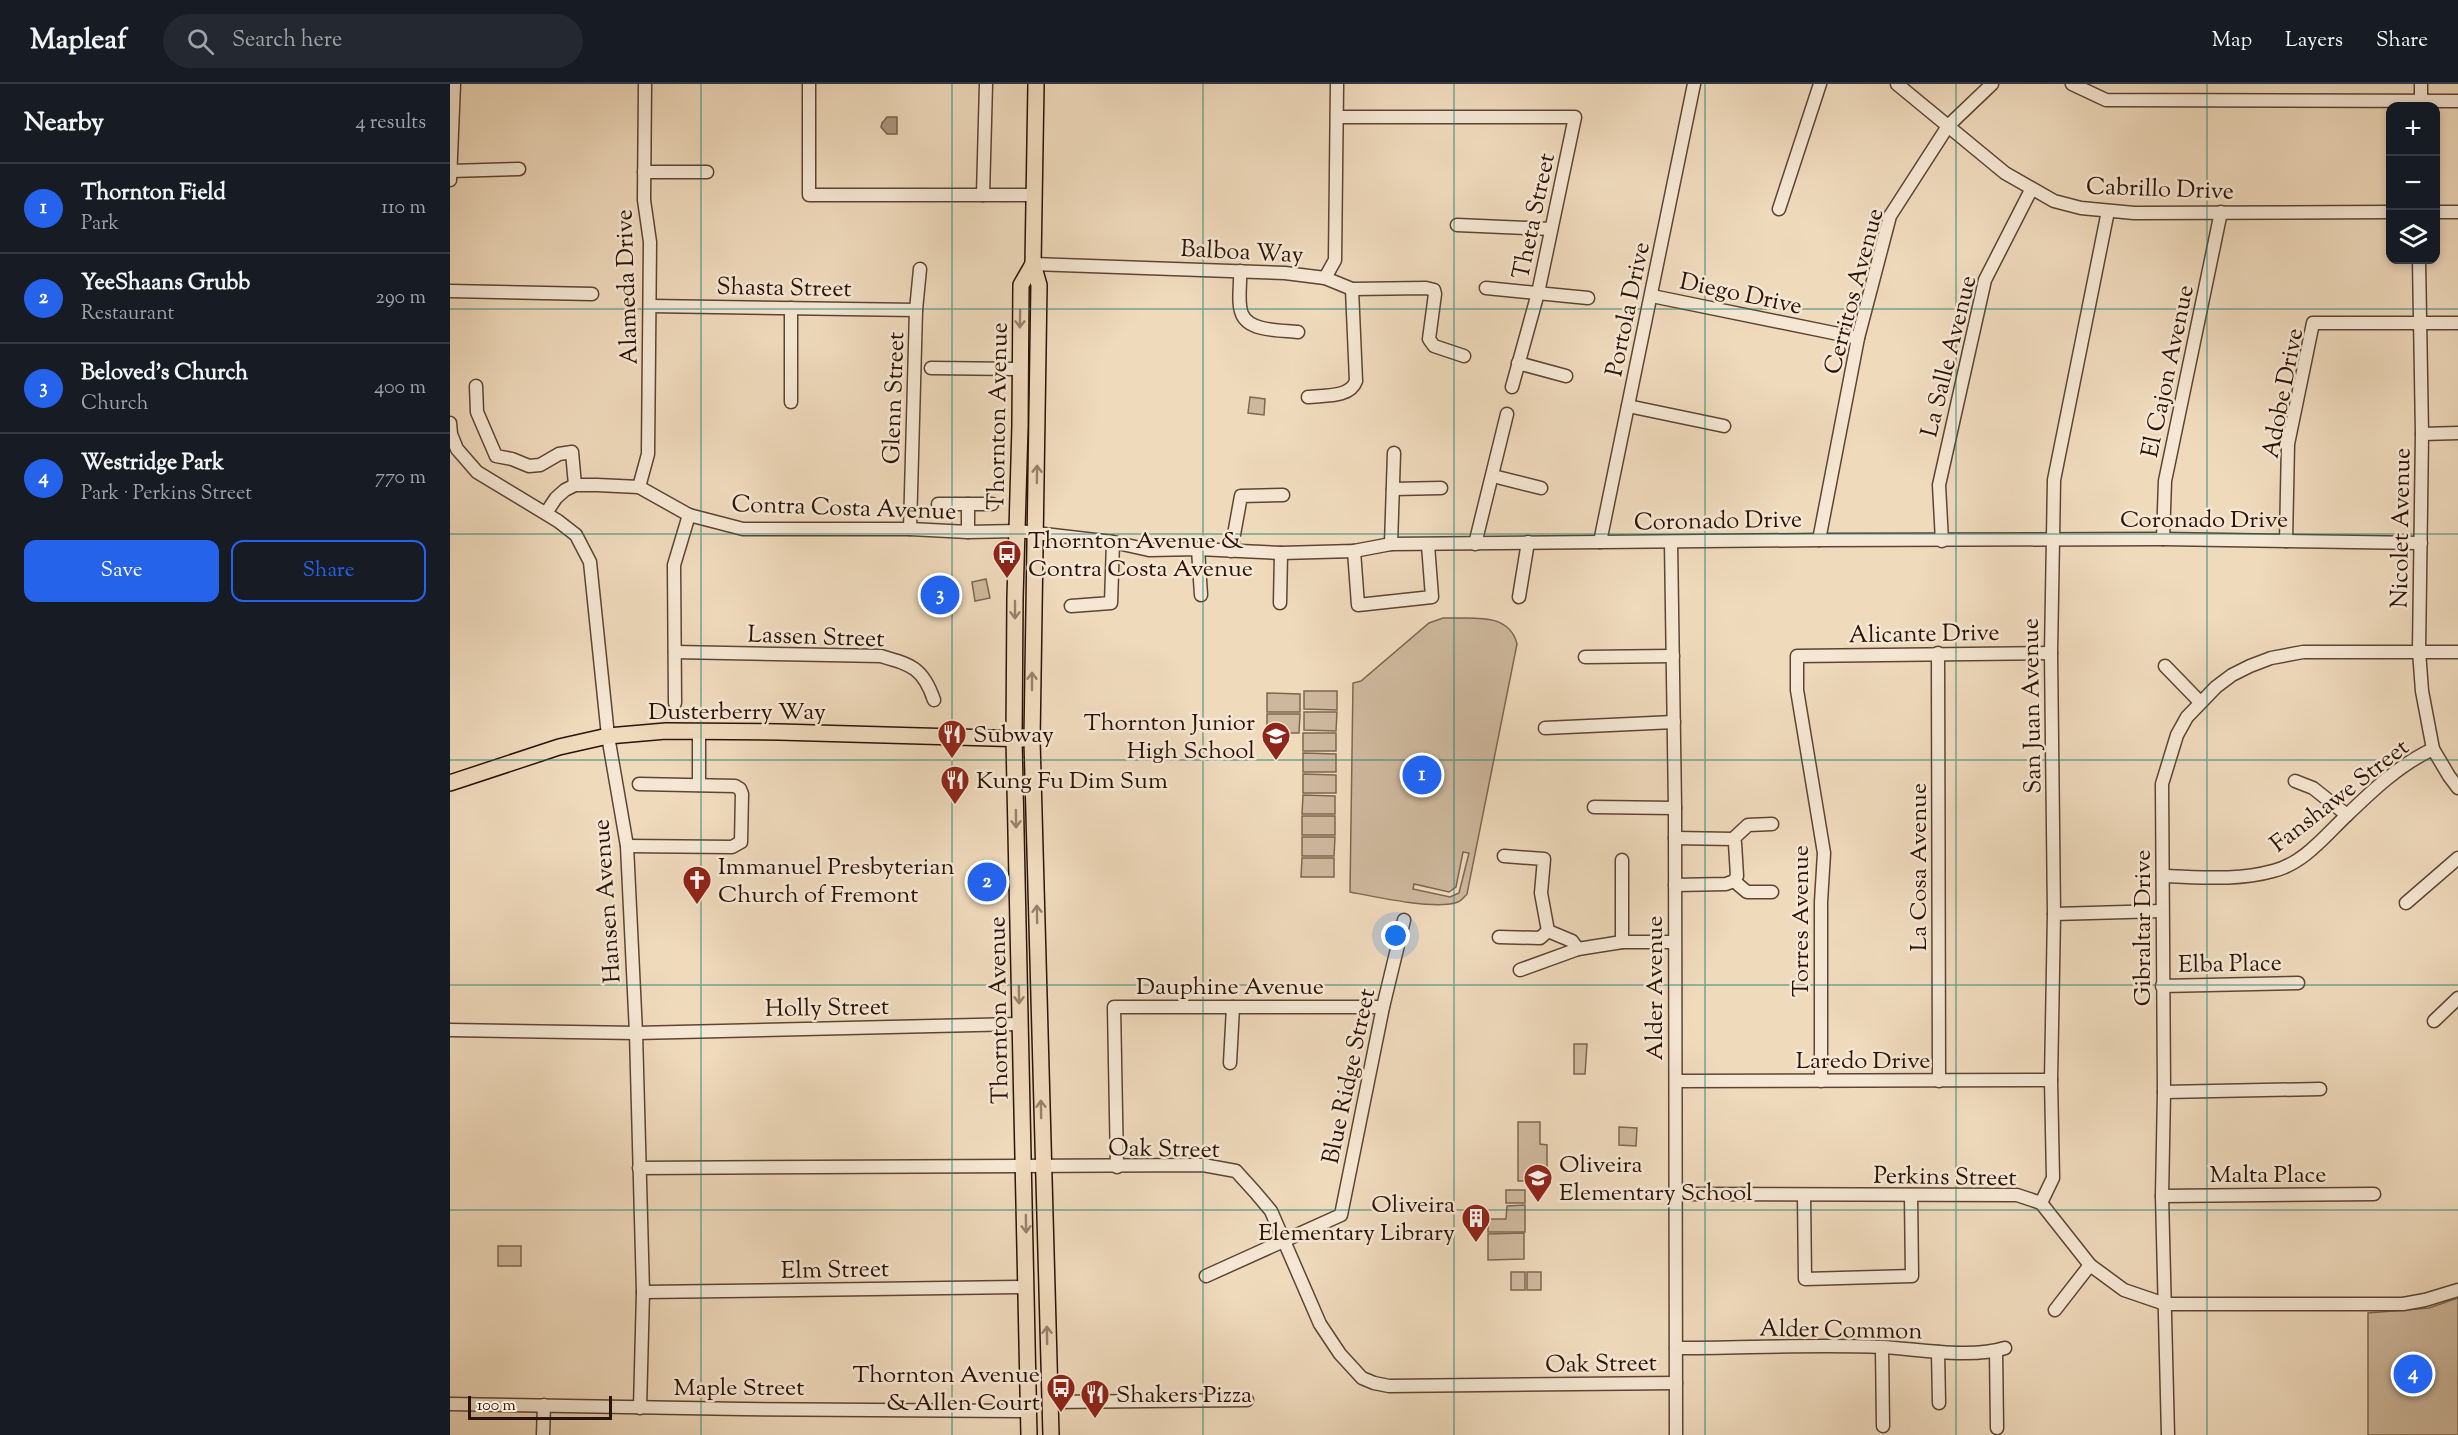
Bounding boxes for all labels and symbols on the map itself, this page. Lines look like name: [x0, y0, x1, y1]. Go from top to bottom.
street label: Theta Street: [1505, 150, 1565, 283]
street label: Cabrillo Drive: [2085, 170, 2234, 210]
street label: Cerritos Avenue: [1816, 205, 1893, 378]
street label: Alameda Drive: [608, 209, 648, 365]
street label: Balboa Way: [1179, 233, 1304, 273]
street label: Portola Drive: [1598, 239, 1660, 380]
street label: Diego Drive: [1676, 265, 1805, 325]
street label: Shasta Street: [716, 271, 852, 307]
street label: La Salle Avenue: [1913, 272, 1986, 441]
street label: El Cajon Avenue: [2134, 282, 2204, 461]
one-way arrow: [1014, 308, 1026, 328]
street label: Thornton Avenue: [980, 322, 1018, 510]
street label: Adobe Drive: [2255, 325, 2313, 461]
street label: Glenn Street: [876, 331, 914, 465]
street label: Nicolet Avenue: [2384, 447, 2420, 609]
one-way arrow: [1031, 464, 1042, 484]
street label: Contra Costa Avenue: [731, 488, 957, 530]
street label: Coronado Drive: [1634, 504, 1802, 540]
street label: Coronado Drive: [2120, 504, 2288, 538]
place label: Thornton Avenue & Contra Costa Avenue: [1028, 525, 1253, 587]
bus stop icon: Thornton Avenue & Contra Costa Avenue: [991, 538, 1023, 580]
pin: 3: [920, 572, 960, 618]
one-way arrow: [1009, 599, 1021, 619]
street label: Alicante Drive: [1848, 617, 2000, 653]
street label: San Juan Avenue: [2014, 618, 2052, 794]
street label: Lassen Street: [747, 619, 885, 657]
one-way arrow: [1026, 672, 1038, 692]
street label: Dusterberry Way: [648, 696, 826, 730]
place label: Thornton Junior High School: [1084, 707, 1255, 769]
restaurant icon: Subway: [936, 718, 968, 760]
place label: Subway: [973, 719, 1054, 753]
school or university icon: Thornton Junior High School: [1260, 720, 1292, 762]
street label: Fanshawe Street: [2264, 731, 2417, 862]
pin: 1: [1402, 752, 1442, 798]
restaurant icon: Kung Fu Dim Sum: [939, 764, 971, 806]
place label: Kung Fu Dim Sum: [976, 765, 1168, 799]
street label: La Cosa Avenue: [1903, 783, 1937, 951]
one-way arrow: [1010, 808, 1021, 828]
street label: Hansen Avenue: [585, 818, 631, 984]
street label: Torres Avenue: [1785, 845, 1819, 997]
street label: Gibraltar Drive: [2127, 850, 2161, 1006]
place label: Immanuel Presbyterian Church of Fremont: [718, 851, 955, 913]
pin: 2: [968, 860, 1006, 904]
church icon: Immanuel Presbyterian Church of Fremont: [681, 864, 713, 906]
one-way arrow: [1031, 904, 1042, 924]
street label: Thornton Avenue: [981, 916, 1019, 1104]
street label: Alder Avenue: [1639, 916, 1673, 1060]
your location: [1381, 921, 1410, 950]
street label: Elba Place: [2178, 947, 2282, 983]
street label: Dauphine Avenue: [1136, 971, 1324, 1005]
one-way arrow: [1013, 985, 1025, 1005]
street label: Blue Ridge Street: [1315, 985, 1385, 1167]
street label: Holly Street: [765, 991, 889, 1027]
street label: Laredo Drive: [1796, 1045, 1930, 1079]
one-way arrow: [1036, 1099, 1047, 1119]
street label: Oak Street: [1108, 1132, 1220, 1168]
place label: Oliveira Elementary School: [1559, 1149, 1753, 1211]
street label: Malta Place: [2210, 1159, 2326, 1193]
street label: Perkins Street: [1873, 1160, 2017, 1196]
school or university icon: Oliveira Elementary School: [1522, 1162, 1554, 1204]
place label: Oliveira Elementary Library: [1258, 1189, 1455, 1251]
building icon: Oliveira Elementary Library: [1460, 1202, 1492, 1244]
one-way arrow: [1020, 1213, 1032, 1233]
street label: Elm Street: [781, 1253, 889, 1289]
street label: Alder Common: [1759, 1313, 1923, 1349]
one-way arrow: [1042, 1325, 1053, 1345]
street label: Oak Street: [1545, 1347, 1657, 1383]
pin: 4: [2394, 1352, 2432, 1396]
place label: Thornton Avenue & Allen Court: [852, 1359, 1040, 1421]
street label: Maple Street: [674, 1372, 804, 1406]
bus stop icon: Thornton Avenue & Allen Court: [1045, 1372, 1077, 1414]
restaurant icon: Shakers Pizza: [1079, 1378, 1111, 1420]
place label: Shakers Pizza: [1116, 1379, 1252, 1413]
scale bar: [468, 1393, 612, 1420]

